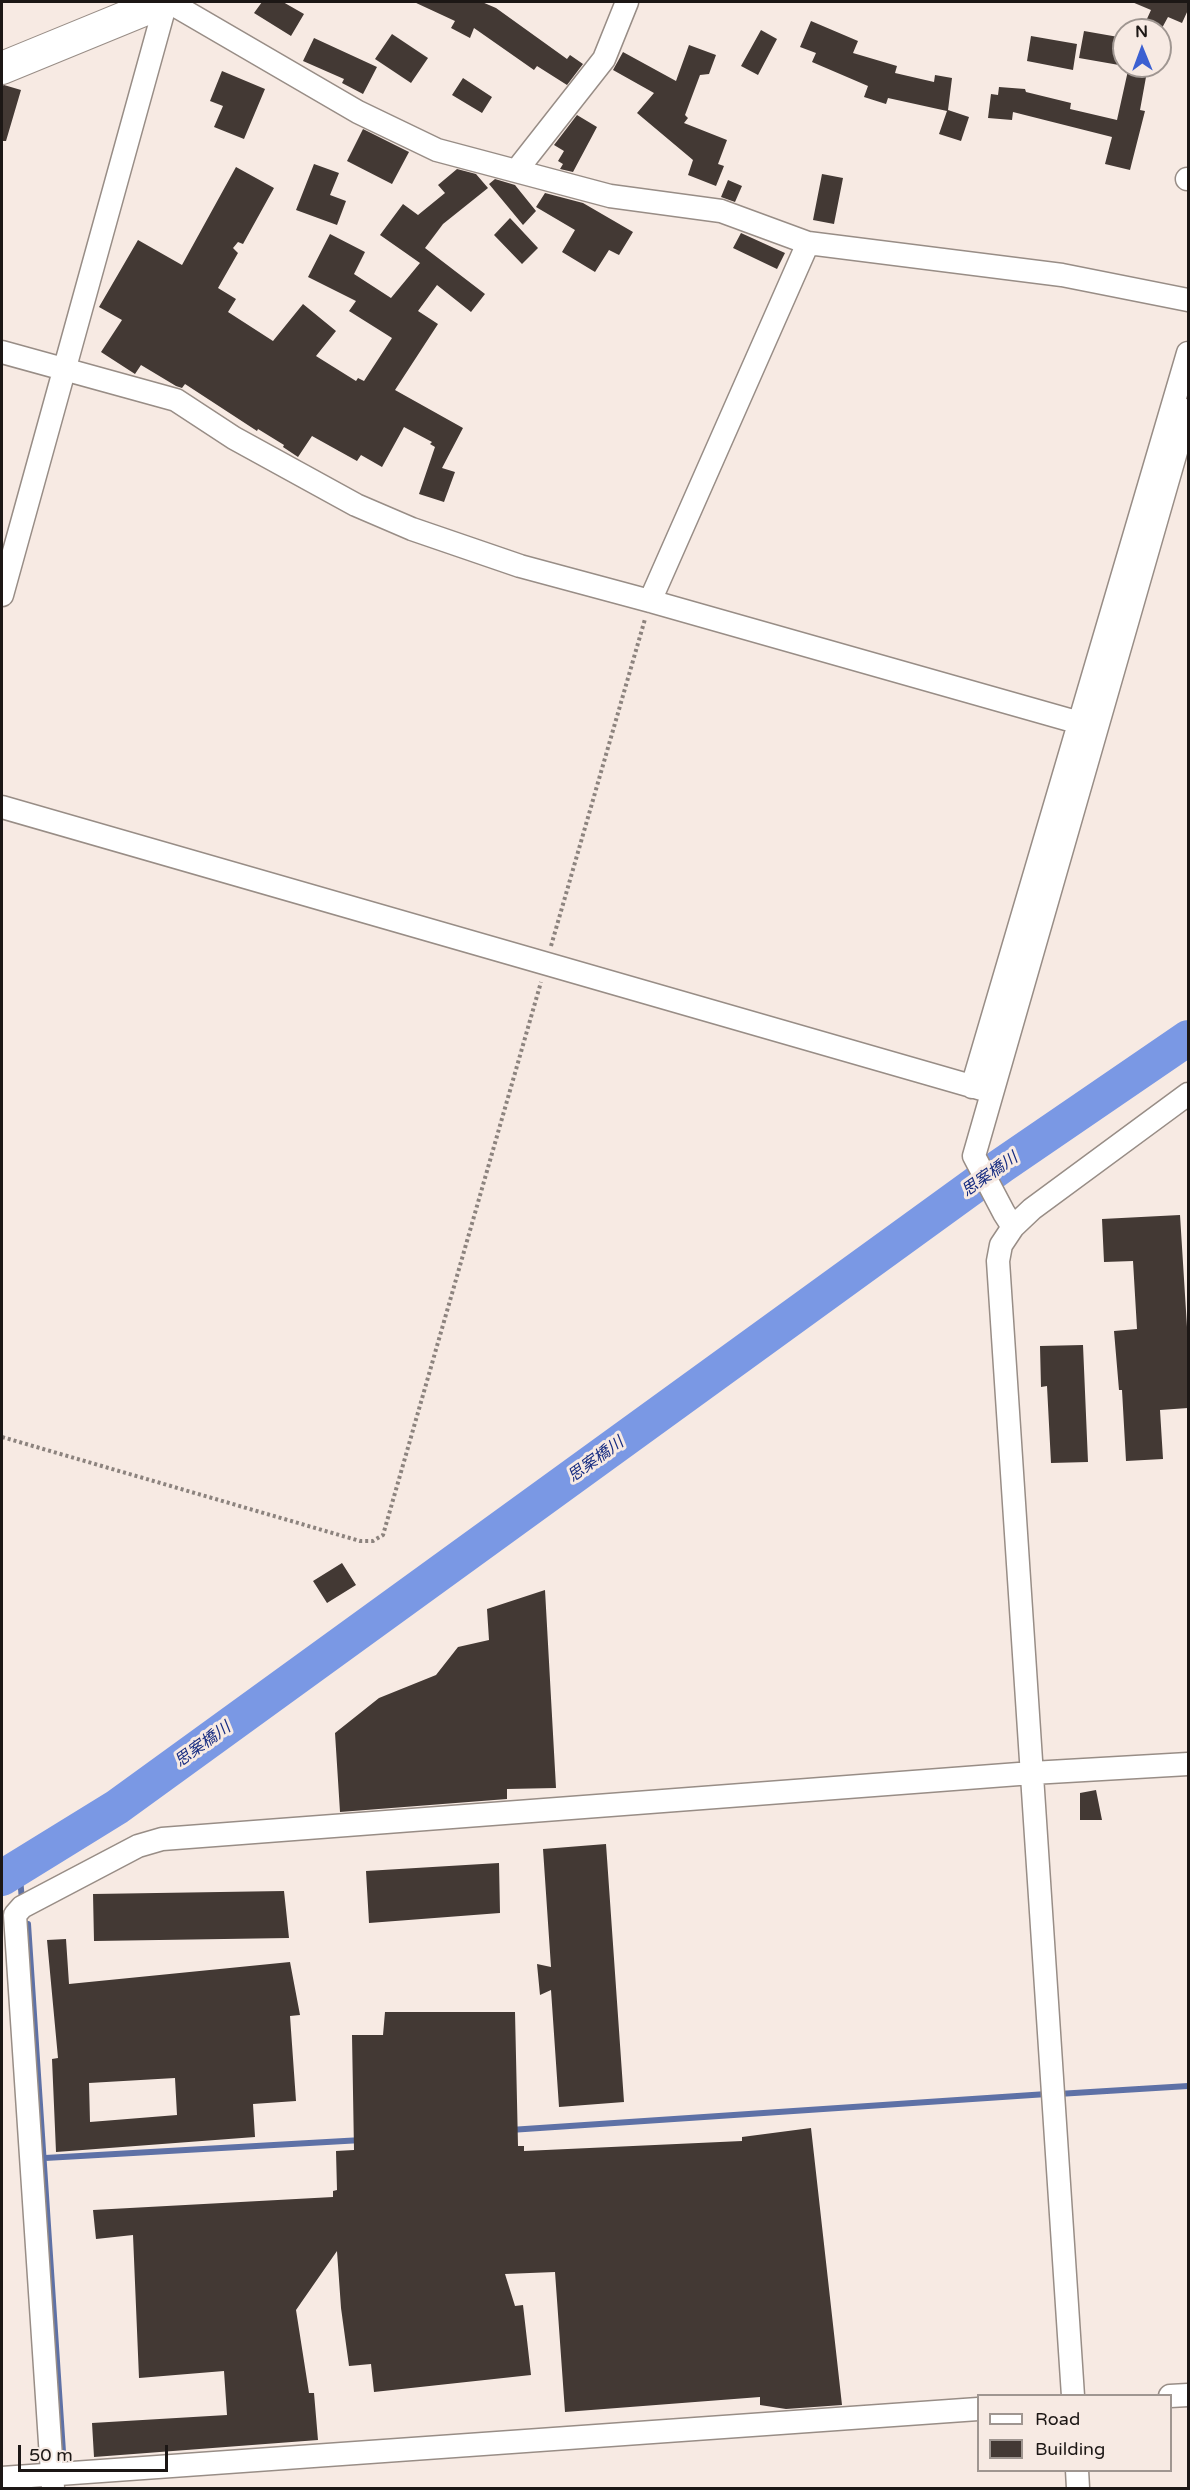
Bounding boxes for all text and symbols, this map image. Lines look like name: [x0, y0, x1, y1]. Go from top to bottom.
north arrow: [1112, 18, 1172, 78]
text: N: [1135, 22, 1148, 42]
water label: 思案橋川: [958, 1149, 1022, 1201]
water label: 思案橋川: [564, 1433, 628, 1487]
water label: 思案橋川: [171, 1718, 235, 1772]
legend: [977, 2394, 1172, 2472]
text: Road: [1035, 2408, 1080, 2430]
scale bar: [21, 2433, 171, 2471]
text: Building: [1035, 2438, 1105, 2460]
text: 50 m: [29, 2444, 73, 2466]

